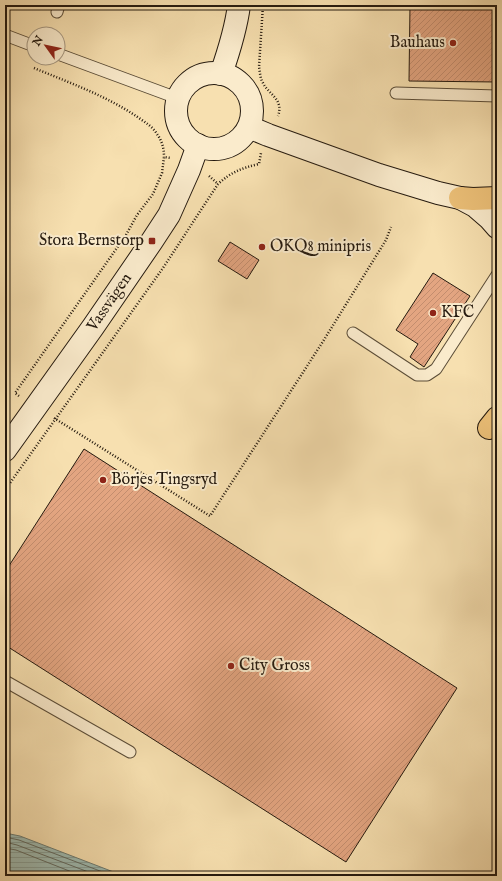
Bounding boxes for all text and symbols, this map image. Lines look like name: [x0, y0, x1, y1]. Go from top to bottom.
north arrow: [26, 26, 66, 66]
text: N: [29, 33, 47, 50]
place label: Bauhaus: [390, 33, 445, 53]
marker: Bauhaus: [448, 38, 458, 48]
place label: Stora Bernstorp: [39, 231, 144, 251]
marker: Stora Bernstorp: [147, 236, 157, 246]
place label: OKQ8 minipris: [270, 237, 371, 257]
marker: OKQ8 minipris: [257, 242, 267, 252]
street label: Vassvägen: [82, 269, 137, 336]
place label: KFC: [441, 303, 474, 323]
marker: KFC: [428, 308, 438, 318]
place label: Börjes Tingsryd: [111, 470, 217, 490]
marker: Börjes Tingsryd: [98, 475, 108, 485]
place label: City Gross: [239, 656, 310, 676]
marker: City Gross: [226, 661, 236, 671]

